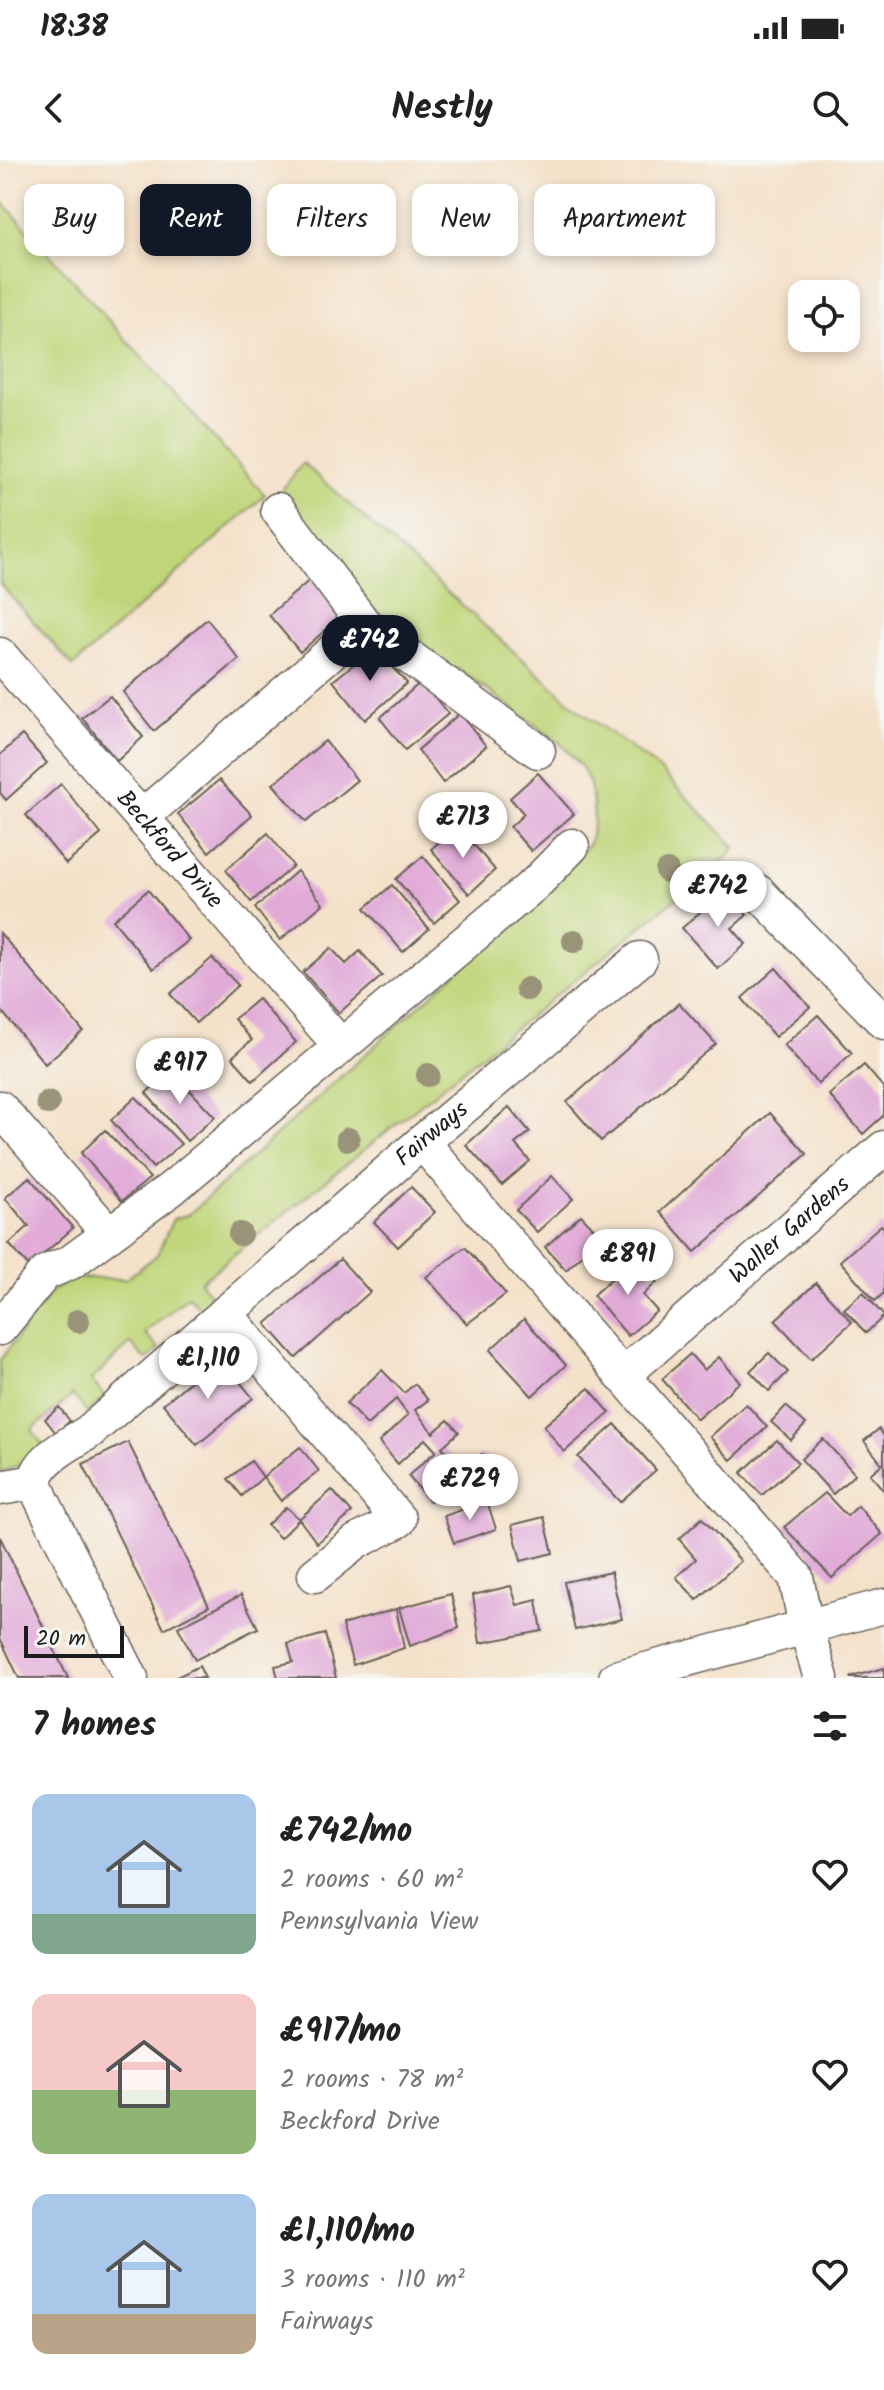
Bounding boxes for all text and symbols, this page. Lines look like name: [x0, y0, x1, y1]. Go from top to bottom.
text: 18:38: [40, 4, 108, 52]
text: Nestly: [391, 80, 493, 137]
icon: back: [32, 86, 76, 130]
icon: search: [808, 86, 852, 130]
chip: Buy: [24, 184, 124, 256]
chip: Rent: [140, 184, 251, 256]
chip: Filters: [267, 184, 396, 256]
chip: New: [412, 184, 518, 256]
chip: Apartment: [534, 184, 715, 256]
map controls: [788, 280, 860, 352]
button: locate: [788, 280, 860, 352]
pin: £742: [323, 615, 417, 683]
text: £742: [340, 620, 400, 662]
street label: Beckford Drive: [106, 781, 233, 918]
pin: £713: [416, 792, 510, 860]
text: £713: [436, 797, 490, 839]
pin: £742: [671, 861, 765, 929]
text: £742: [688, 866, 748, 908]
pin: £917: [133, 1038, 227, 1106]
text: £917: [154, 1043, 206, 1085]
street label: Fairways: [386, 1091, 477, 1177]
street label: Waller Gardens: [720, 1166, 859, 1294]
pin: £891: [581, 1229, 675, 1297]
text: £891: [600, 1234, 656, 1276]
pin: £1,110: [143, 1333, 273, 1401]
text: £1,110: [177, 1338, 239, 1380]
pin: £729: [423, 1454, 517, 1522]
text: £729: [440, 1459, 500, 1501]
scale bar: [24, 1622, 124, 1658]
text: 20 m: [36, 1622, 86, 1657]
text: 7 homes: [32, 1699, 156, 1753]
icon: filters: [808, 1704, 852, 1748]
text: £742/mo: [280, 1805, 412, 1859]
icon: home: [96, 1826, 192, 1922]
icon: heart: [808, 1852, 852, 1896]
text: 2 rooms · 60 m²: [280, 1859, 463, 1901]
text: Pennsylvania View: [280, 1901, 478, 1943]
text: £917/mo: [280, 2005, 401, 2059]
icon: home: [96, 2026, 192, 2122]
icon: heart: [808, 2052, 852, 2096]
text: 2 rooms · 78 m²: [280, 2059, 463, 2101]
text: Beckford Drive: [280, 2101, 440, 2143]
text: £1,110/mo: [280, 2205, 415, 2259]
icon: home: [96, 2226, 192, 2322]
icon: heart: [808, 2252, 852, 2296]
text: 3 rooms · 110 m²: [280, 2259, 465, 2301]
text: Fairways: [280, 2301, 374, 2343]

